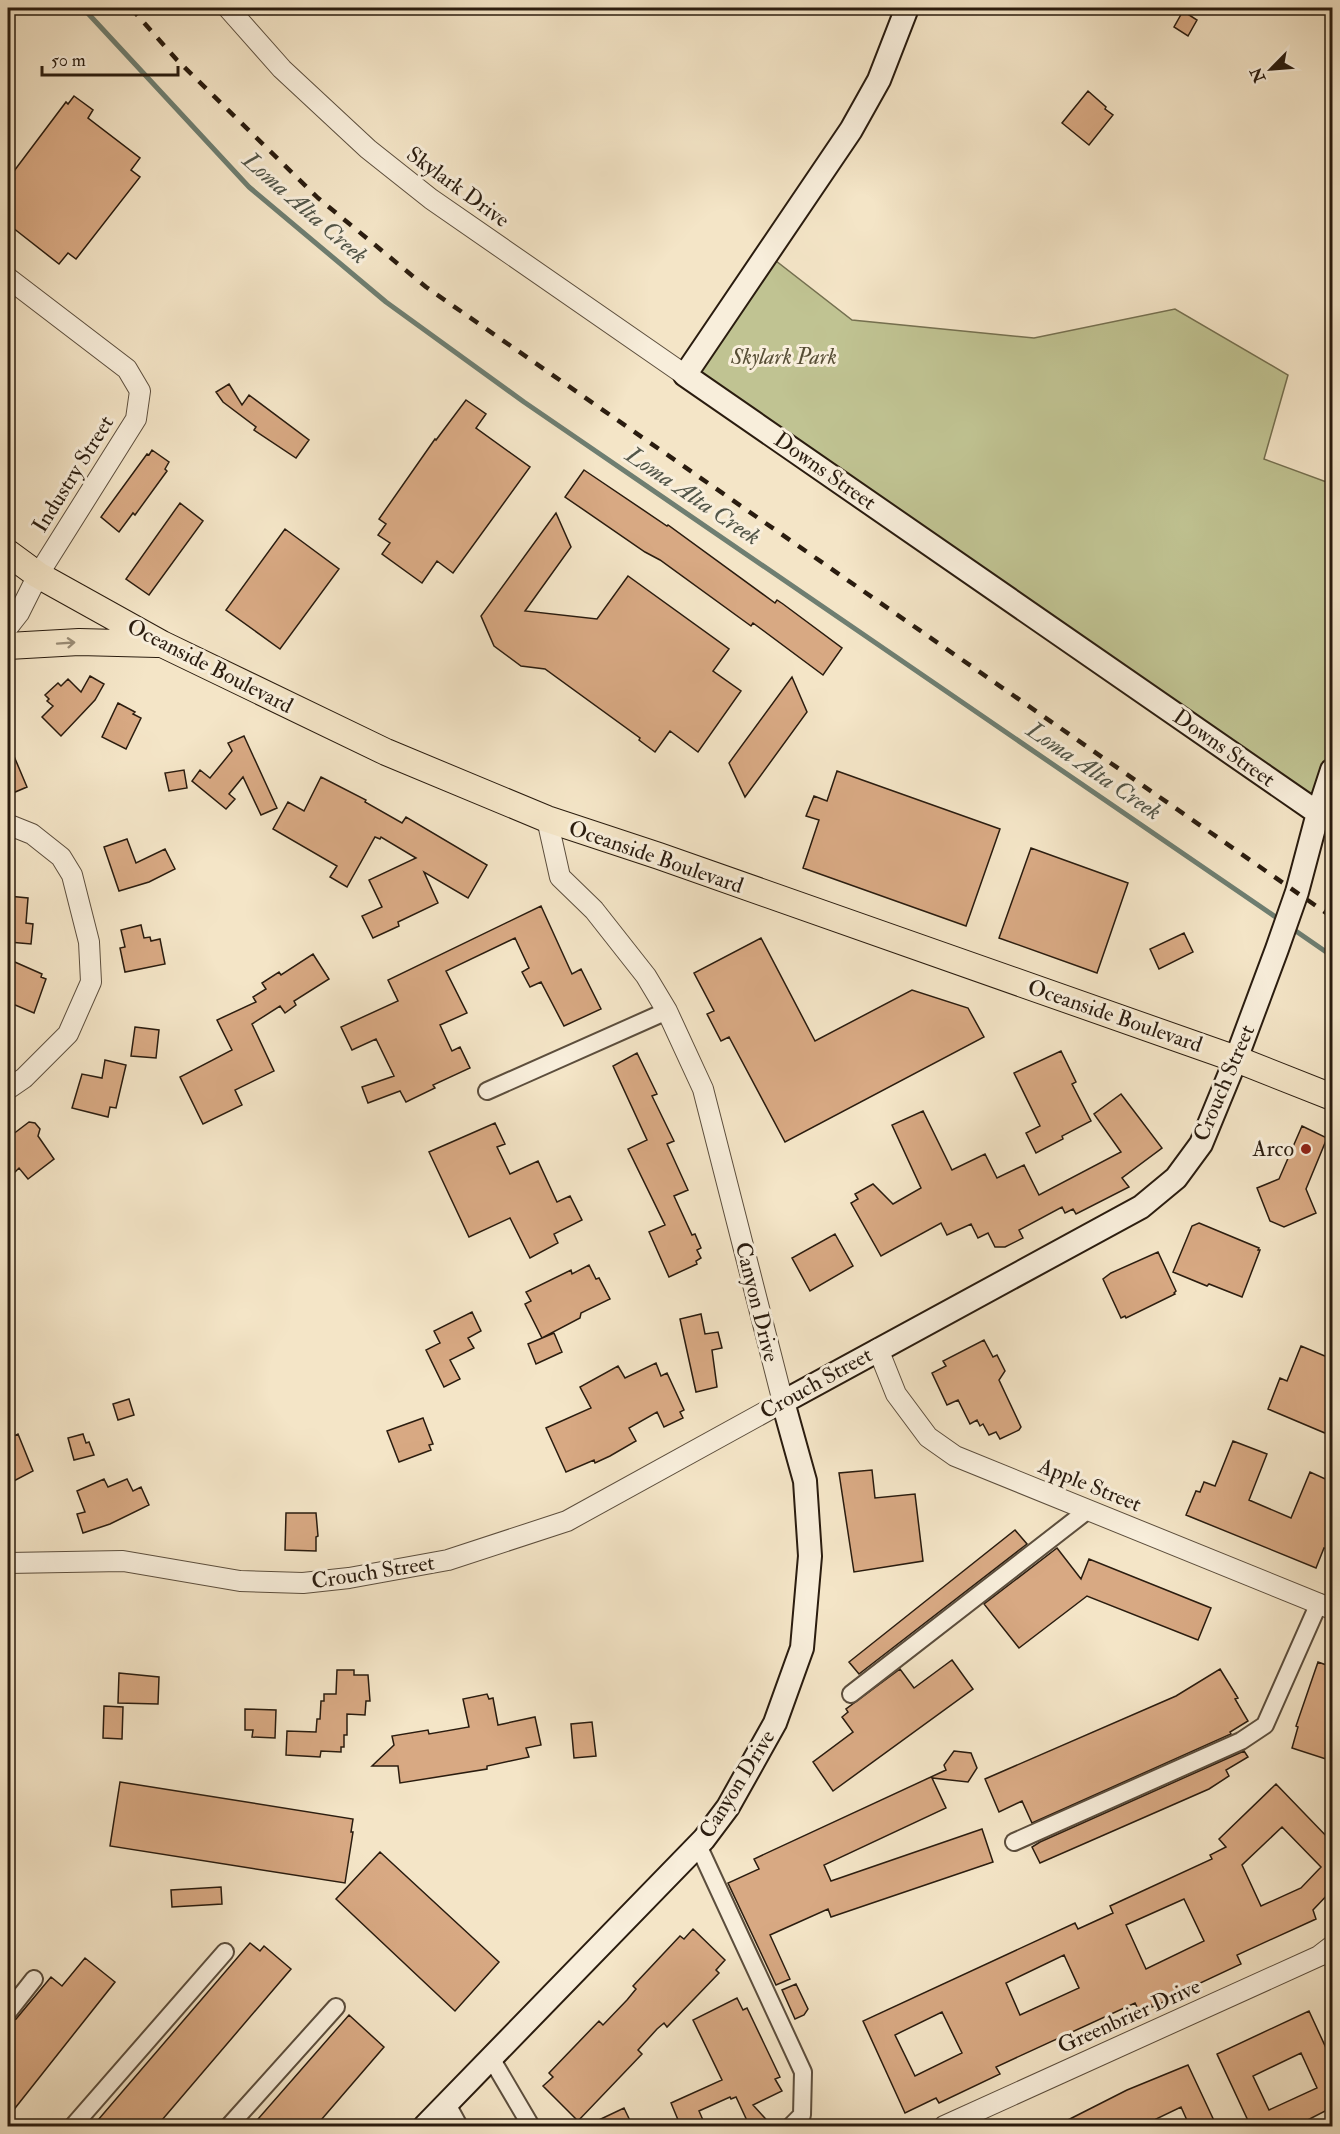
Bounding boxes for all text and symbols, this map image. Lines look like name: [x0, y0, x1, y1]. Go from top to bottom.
scale bar: [42, 39, 178, 77]
north arrow: [1241, 39, 1301, 99]
text: 50 m: [51, 49, 86, 72]
text: N: [1246, 64, 1271, 87]
street label: Skylark Drive: [401, 140, 515, 234]
water label: Loma Alta Creek: [235, 144, 374, 271]
park label: Skylark Park: [730, 343, 837, 371]
street label: Industry Street: [26, 410, 120, 538]
street label: Downs Street: [768, 426, 882, 516]
water label: Loma Alta Creek: [619, 439, 766, 553]
street label: Oceanside Boulevard: [122, 612, 298, 720]
one-way arrow: [55, 637, 75, 648]
street label: Downs Street: [1167, 703, 1281, 793]
water label: Loma Alta Creek: [1020, 714, 1167, 828]
street label: Oceanside Boulevard: [565, 814, 747, 900]
street label: Oceanside Boulevard: [1024, 973, 1206, 1059]
street label: Crouch Street: [1187, 1020, 1261, 1146]
place label: Arco: [1252, 1135, 1294, 1163]
marker: Arco: [1299, 1142, 1313, 1156]
street label: Canyon Drive: [729, 1239, 785, 1365]
street label: Crouch Street: [755, 1341, 877, 1425]
street label: Apple Street: [1033, 1451, 1146, 1519]
street label: Crouch Street: [310, 1548, 436, 1596]
street label: Canyon Drive: [693, 1725, 781, 1843]
street label: Greenbrier Drive: [1053, 1972, 1205, 2060]

